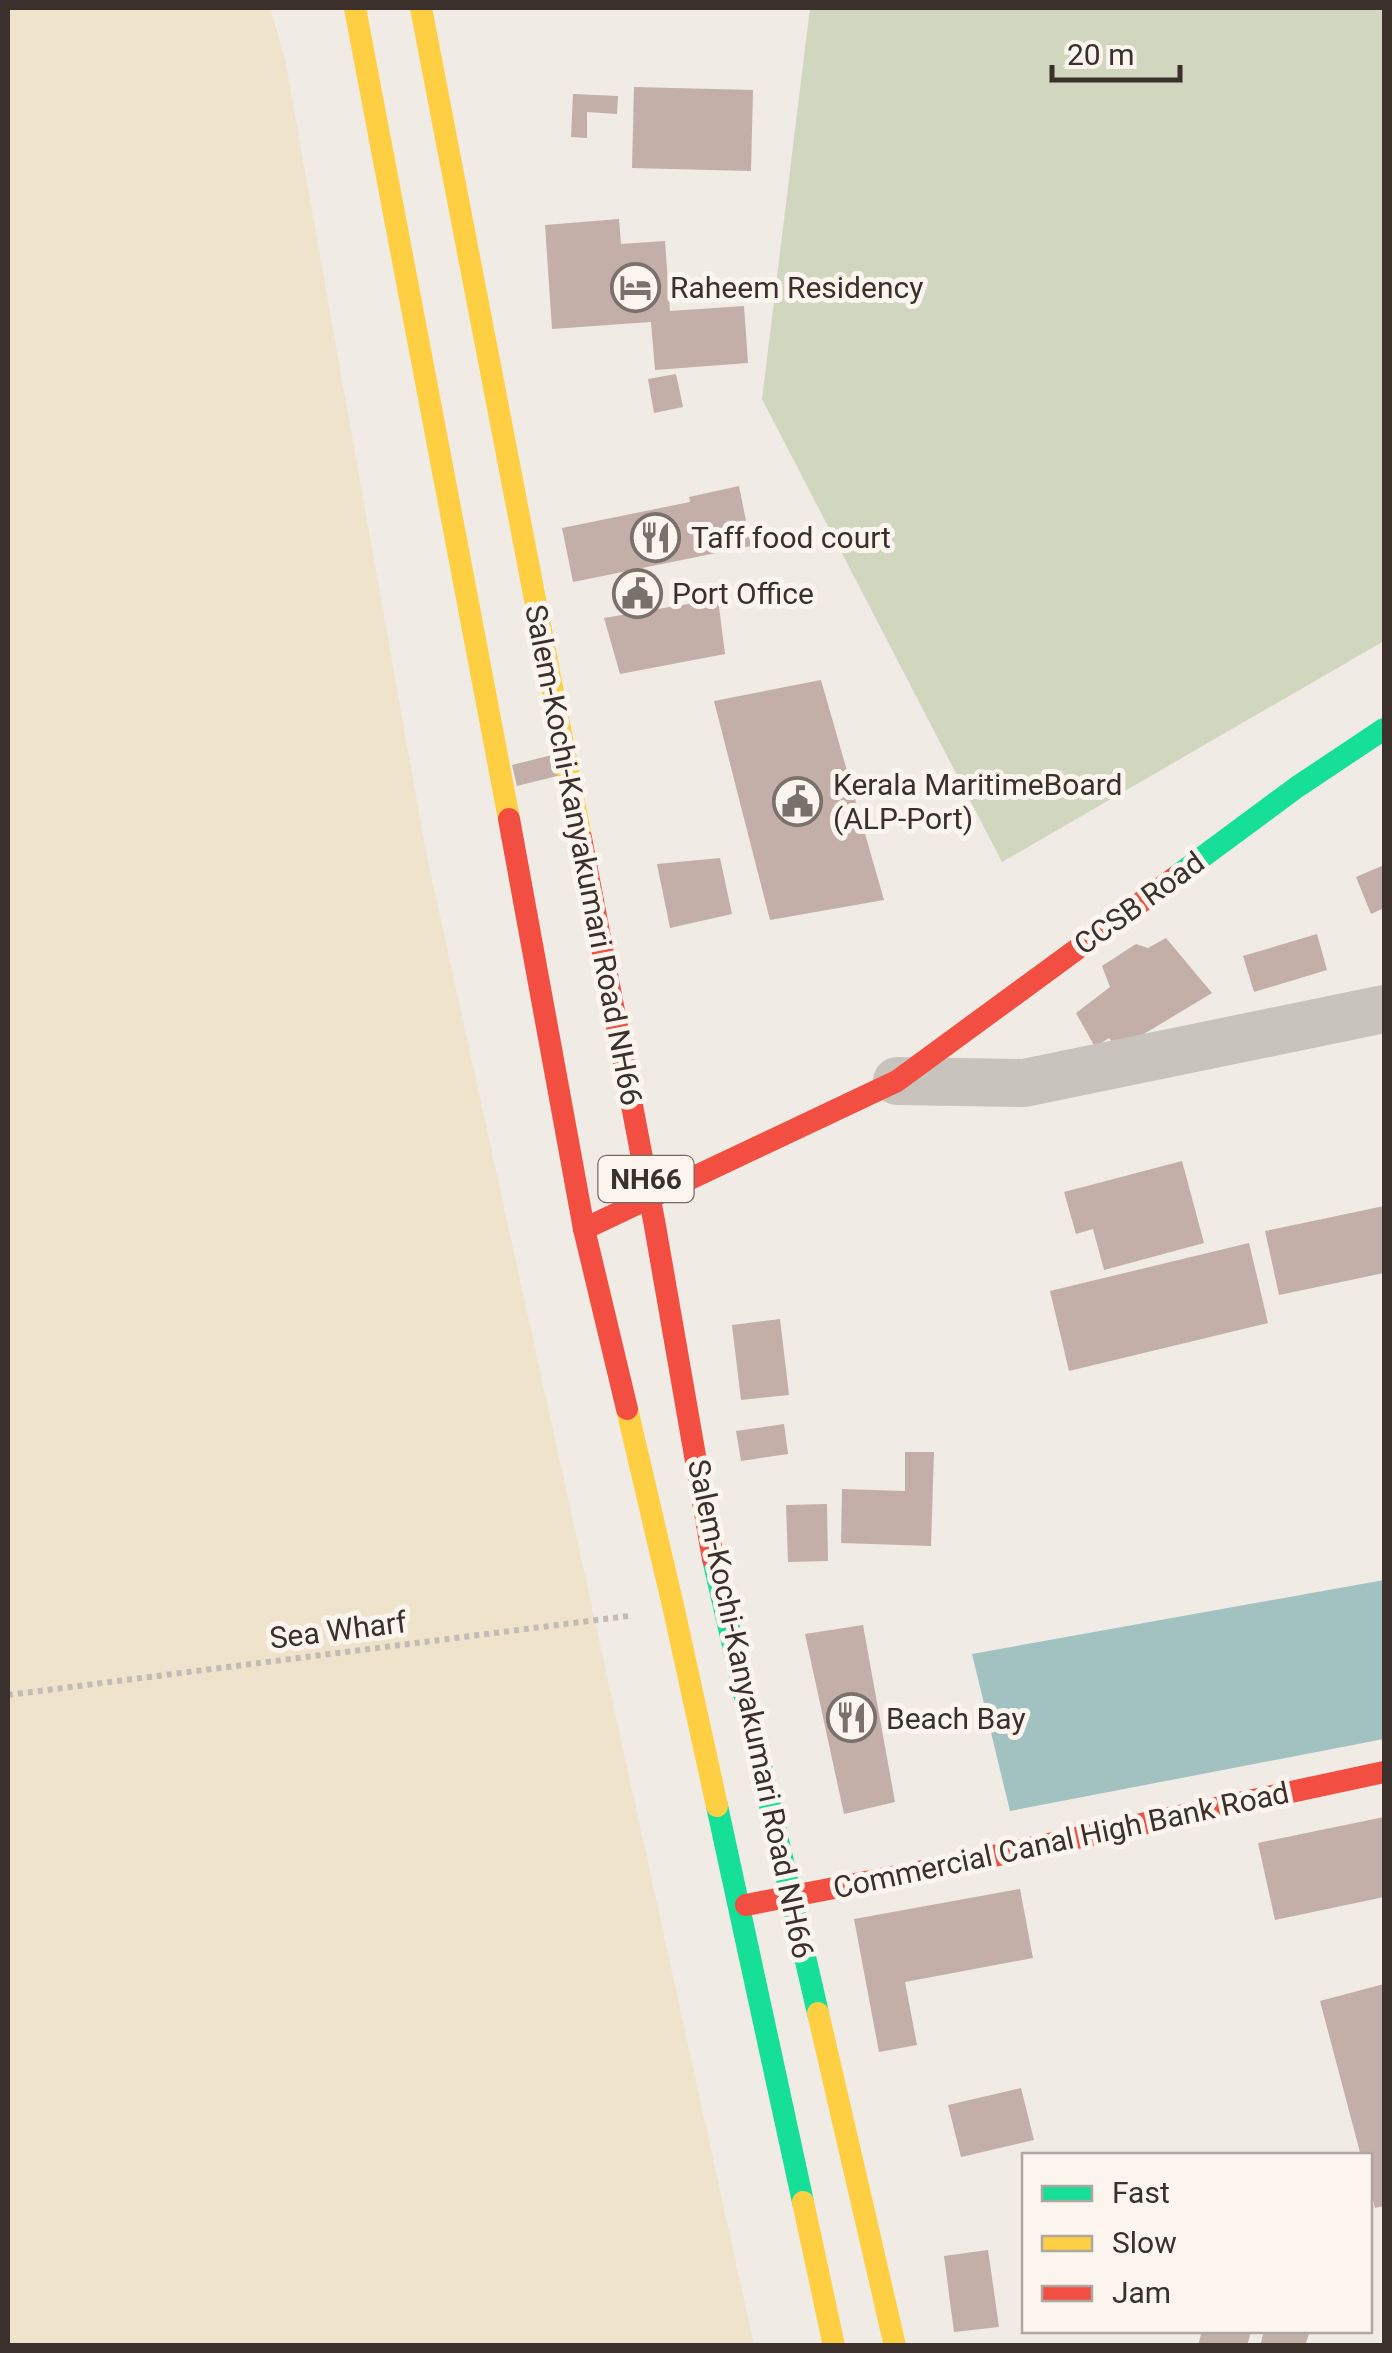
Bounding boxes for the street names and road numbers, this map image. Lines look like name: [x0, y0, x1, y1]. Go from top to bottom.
street label: Salem-Kochi-Kanyakumari Road NH66: [518, 602, 650, 1108]
street label: CCSB Road: [1067, 844, 1211, 962]
road number: NH66: [598, 1156, 694, 1202]
street label: Salem-Kochi-Kanyakumari Road NH66: [681, 1456, 821, 1962]
street label: Sea Wharf: [267, 1604, 409, 1656]
street label: Commercial Canal High Bank Road: [830, 1775, 1292, 1905]

